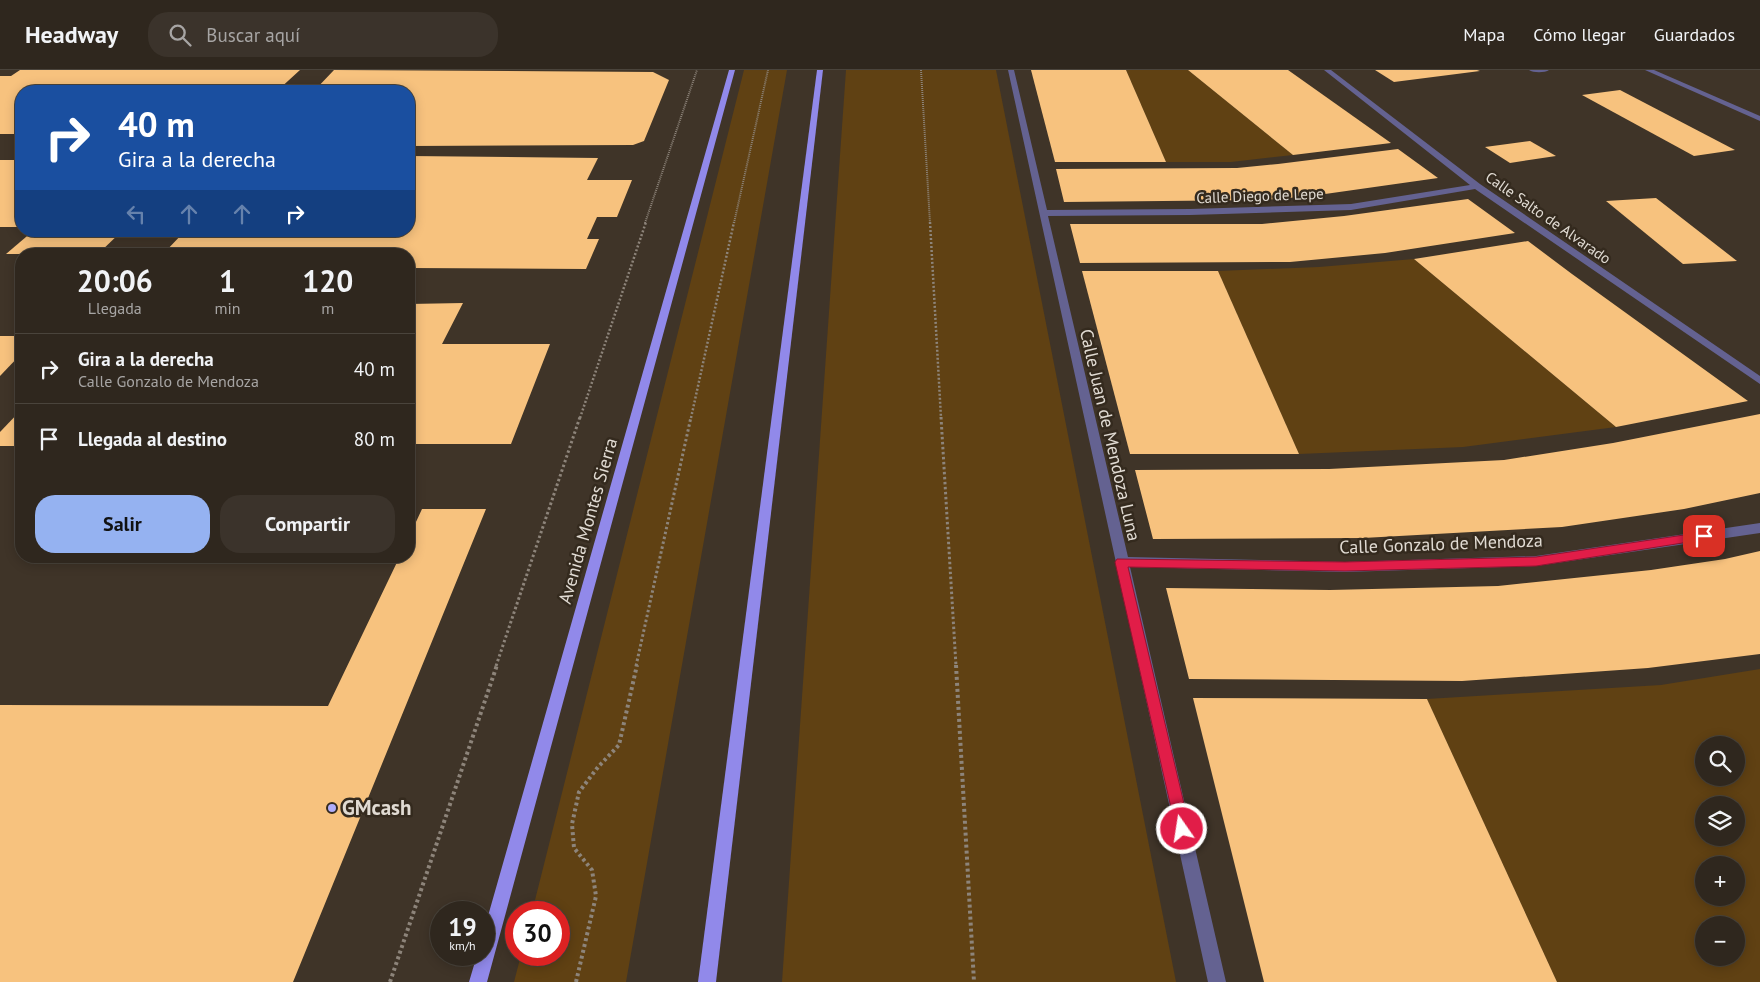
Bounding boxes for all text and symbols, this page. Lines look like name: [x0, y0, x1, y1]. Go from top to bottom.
search box: [148, 12, 498, 57]
text: Headway: [25, 19, 118, 50]
icon: search: [166, 21, 194, 49]
text: Buscar aquí: [206, 23, 300, 47]
text: Mapa: [1463, 23, 1505, 46]
text: Cómo llegar: [1533, 23, 1626, 46]
text: Guardados: [1654, 23, 1735, 46]
text: 40 m: [118, 101, 195, 147]
icon: right: [35, 105, 100, 170]
text: Gira a la derecha: [118, 145, 276, 173]
street label: Calle Salto de Alvarado: [1482, 167, 1615, 268]
street label: Calle Diego de Lepe: [1196, 184, 1324, 207]
icon: left: [122, 200, 150, 228]
icon: ahead: [175, 200, 203, 228]
icon: ahead: [228, 200, 256, 228]
icon: right: [281, 200, 309, 228]
text: 20:06: [77, 261, 153, 300]
text: 1: [219, 261, 236, 300]
text: 120: [302, 261, 353, 300]
text: Llegada: [88, 298, 142, 318]
text: min: [215, 298, 241, 318]
text: m: [321, 298, 334, 318]
street label: Calle Juan de Mendoza Luna: [1075, 327, 1146, 543]
text: Gira a la derecha: [78, 347, 214, 371]
icon: right: [35, 355, 63, 383]
text: 40 m: [354, 357, 395, 381]
text: Calle Gonzalo de Mendoza: [78, 371, 259, 391]
icon: arrive: [35, 425, 63, 453]
text: Llegada al destino: [78, 427, 227, 451]
text: 80 m: [354, 427, 395, 451]
street label: Avenida Montes Sierra: [553, 435, 622, 606]
button: Salir: [35, 495, 210, 553]
button: Compartir: [220, 495, 395, 553]
pin: [1683, 515, 1725, 557]
icon: arrive: [1690, 522, 1718, 550]
street label: Calle Gonzalo de Mendoza: [1339, 528, 1543, 559]
map controls: [1695, 736, 1745, 966]
button: search: [1695, 736, 1745, 786]
place label: GMcash: [342, 794, 411, 821]
button: layers: [1695, 796, 1745, 846]
marker: GMcash: [326, 802, 338, 814]
position arrow: [1155, 802, 1207, 854]
button: +: [1695, 856, 1745, 906]
speed limit sign: 30: [505, 901, 570, 966]
text: 19: [448, 911, 477, 943]
button: −: [1695, 916, 1745, 966]
text: km/h: [449, 938, 476, 953]

